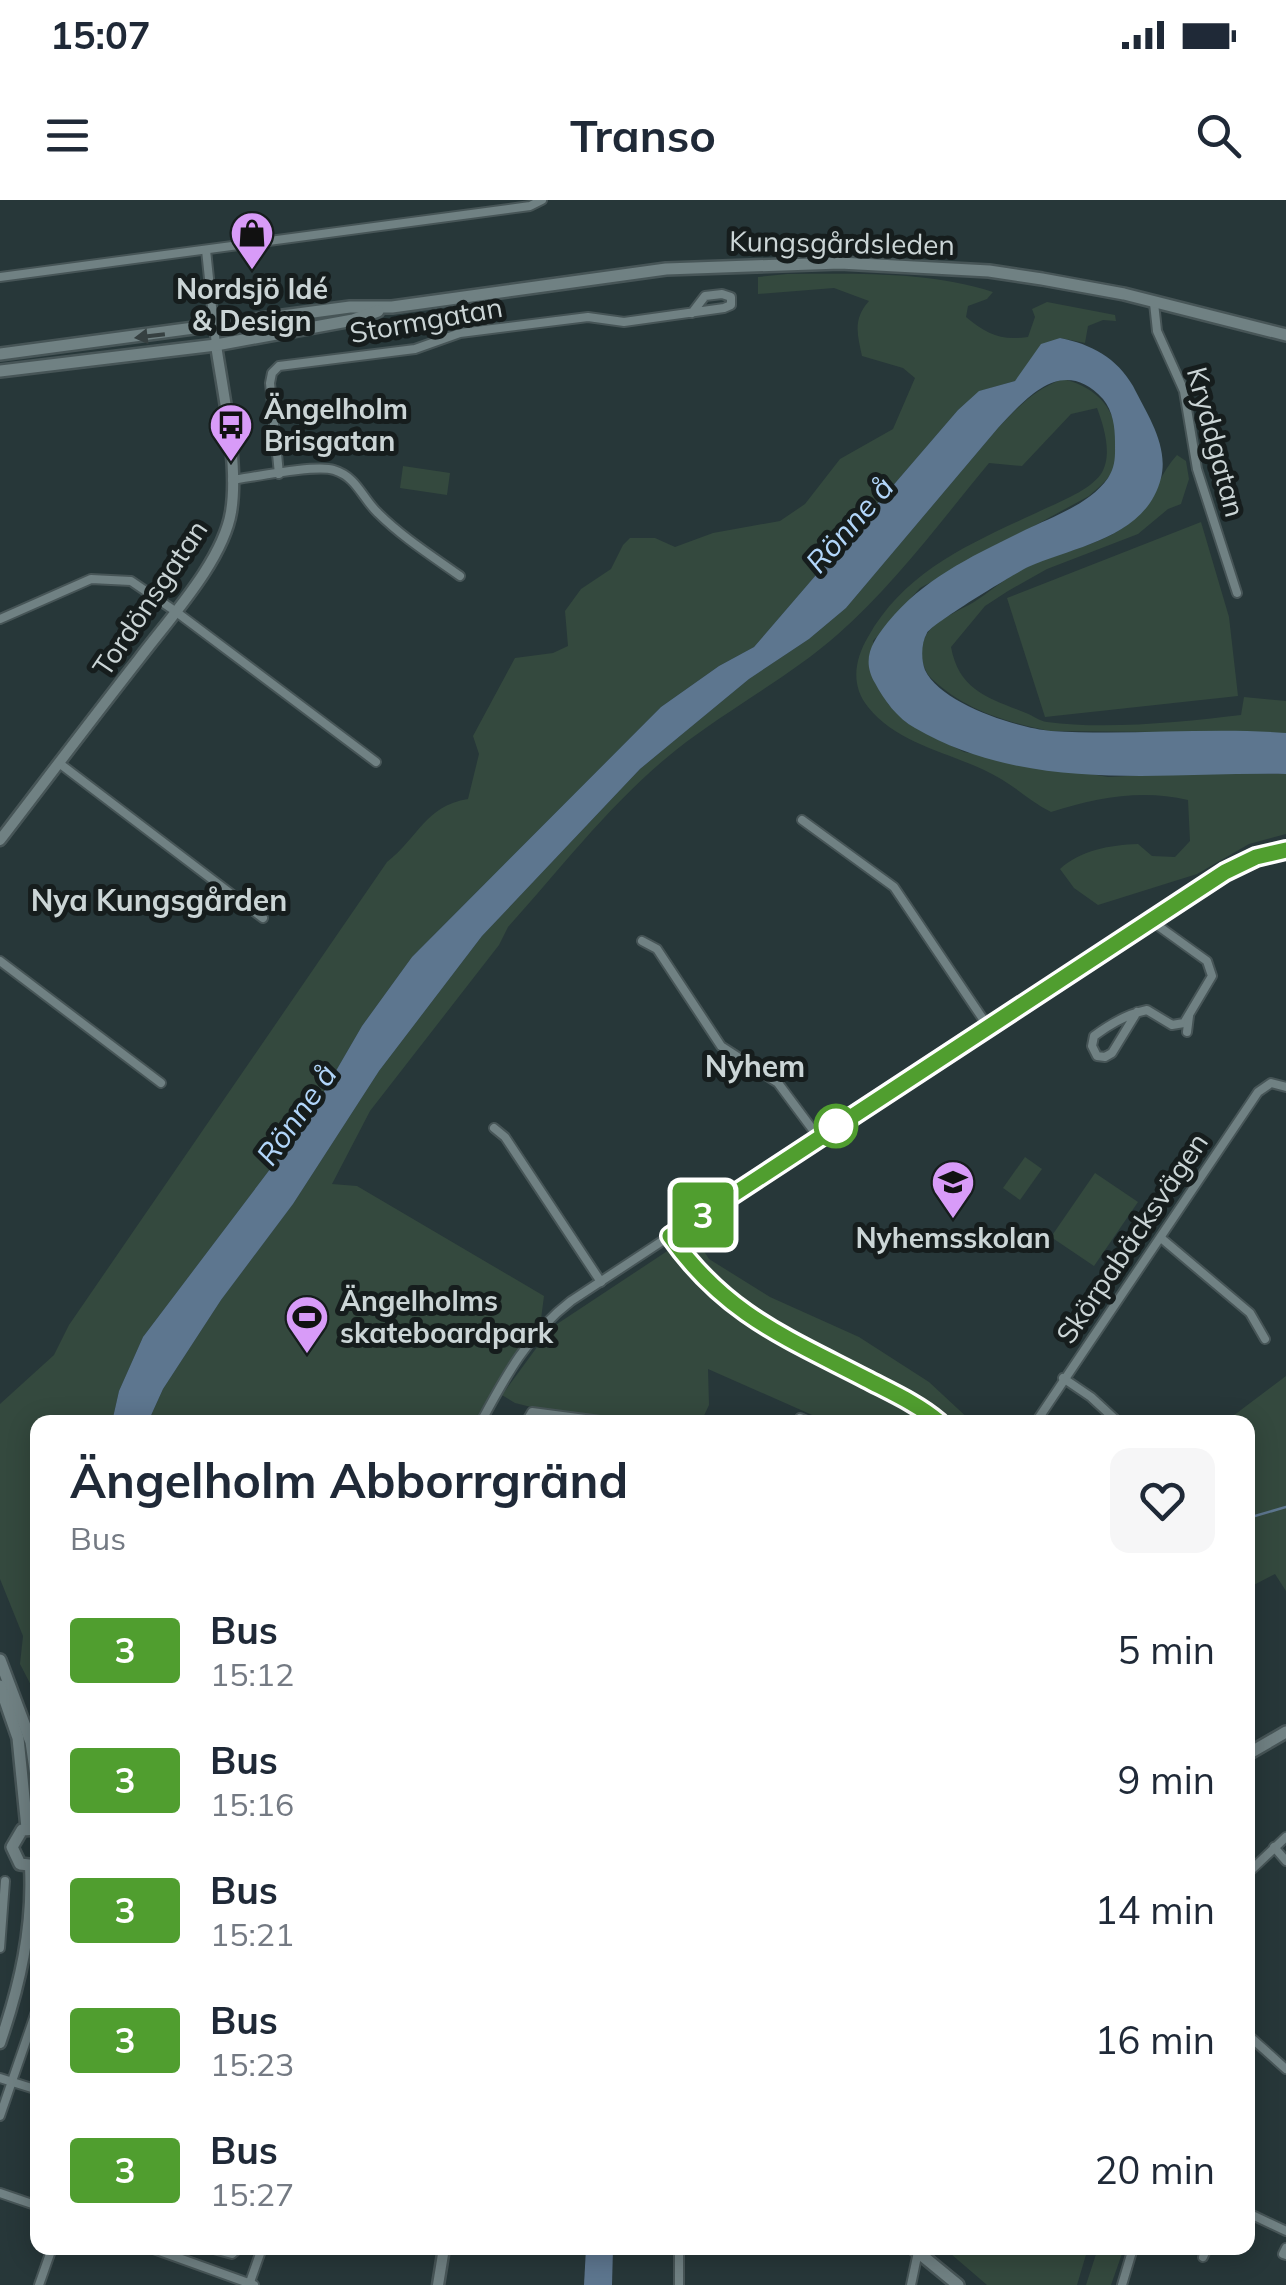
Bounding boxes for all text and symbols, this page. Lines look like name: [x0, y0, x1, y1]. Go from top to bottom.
text: 15:07: [50, 11, 151, 59]
text: Transo: [570, 107, 716, 163]
icon: menu: [40, 108, 95, 163]
icon: search: [1191, 108, 1246, 163]
shop icon: Nordsjö Idé & Design: [229, 210, 275, 271]
street label: Kungsgårdsleden: [729, 223, 955, 262]
place label: Nordsjö Idé & Design: [176, 271, 328, 338]
street label: Stormgatan: [347, 289, 505, 350]
one-way arrow: [133, 328, 165, 344]
street label: Kryddgatan: [1180, 363, 1253, 521]
place label: Ängelholm Brisgatan: [264, 391, 408, 458]
bus stop icon: Ängelholm Brisgatan: [208, 402, 254, 463]
water label: Rönne å: [797, 469, 901, 580]
street label: Tordönsgatan: [85, 513, 215, 682]
district label: Nya Kungsgården: [31, 881, 287, 919]
district label: Nyhem: [705, 1047, 805, 1085]
water label: Rönne å: [248, 1056, 345, 1172]
unlabelled marker: [815, 1105, 857, 1147]
street label: Skörpabäcksvägen: [1048, 1126, 1215, 1350]
school or university icon: Nyhemsskolan: [930, 1159, 976, 1220]
line badge: 3: [670, 1182, 736, 1248]
text: 3: [692, 1193, 714, 1237]
place label: Nyhemsskolan: [855, 1220, 1051, 1255]
place label: Ängelholms skateboardpark: [340, 1283, 554, 1350]
sports icon: Ängelholms skateboardpark: [284, 1294, 330, 1355]
button: heart: [1110, 1448, 1215, 1553]
text: Ängelholm Abborrgränd: [70, 1450, 628, 1510]
text: Bus: [70, 1518, 126, 1558]
text: Bus: [210, 1606, 278, 1654]
text: 5 min: [1118, 1626, 1215, 1674]
text: 3: [114, 1628, 136, 1672]
text: 15:12: [210, 1654, 294, 1694]
text: Bus: [210, 1736, 278, 1784]
text: 9 min: [1118, 1756, 1215, 1804]
text: 3: [114, 1758, 136, 1802]
text: 15:16: [210, 1784, 294, 1824]
text: Bus: [210, 1866, 278, 1914]
text: 14 min: [1095, 1886, 1215, 1934]
text: 3: [114, 1888, 136, 1932]
text: 15:21: [210, 1914, 294, 1954]
text: Bus: [210, 1996, 278, 2044]
text: 16 min: [1095, 2016, 1215, 2064]
text: 3: [114, 2018, 136, 2062]
text: 15:23: [210, 2044, 294, 2084]
text: Bus: [210, 2126, 278, 2174]
text: 20 min: [1095, 2146, 1215, 2194]
text: 3: [114, 2148, 136, 2192]
text: 15:27: [210, 2174, 294, 2214]

